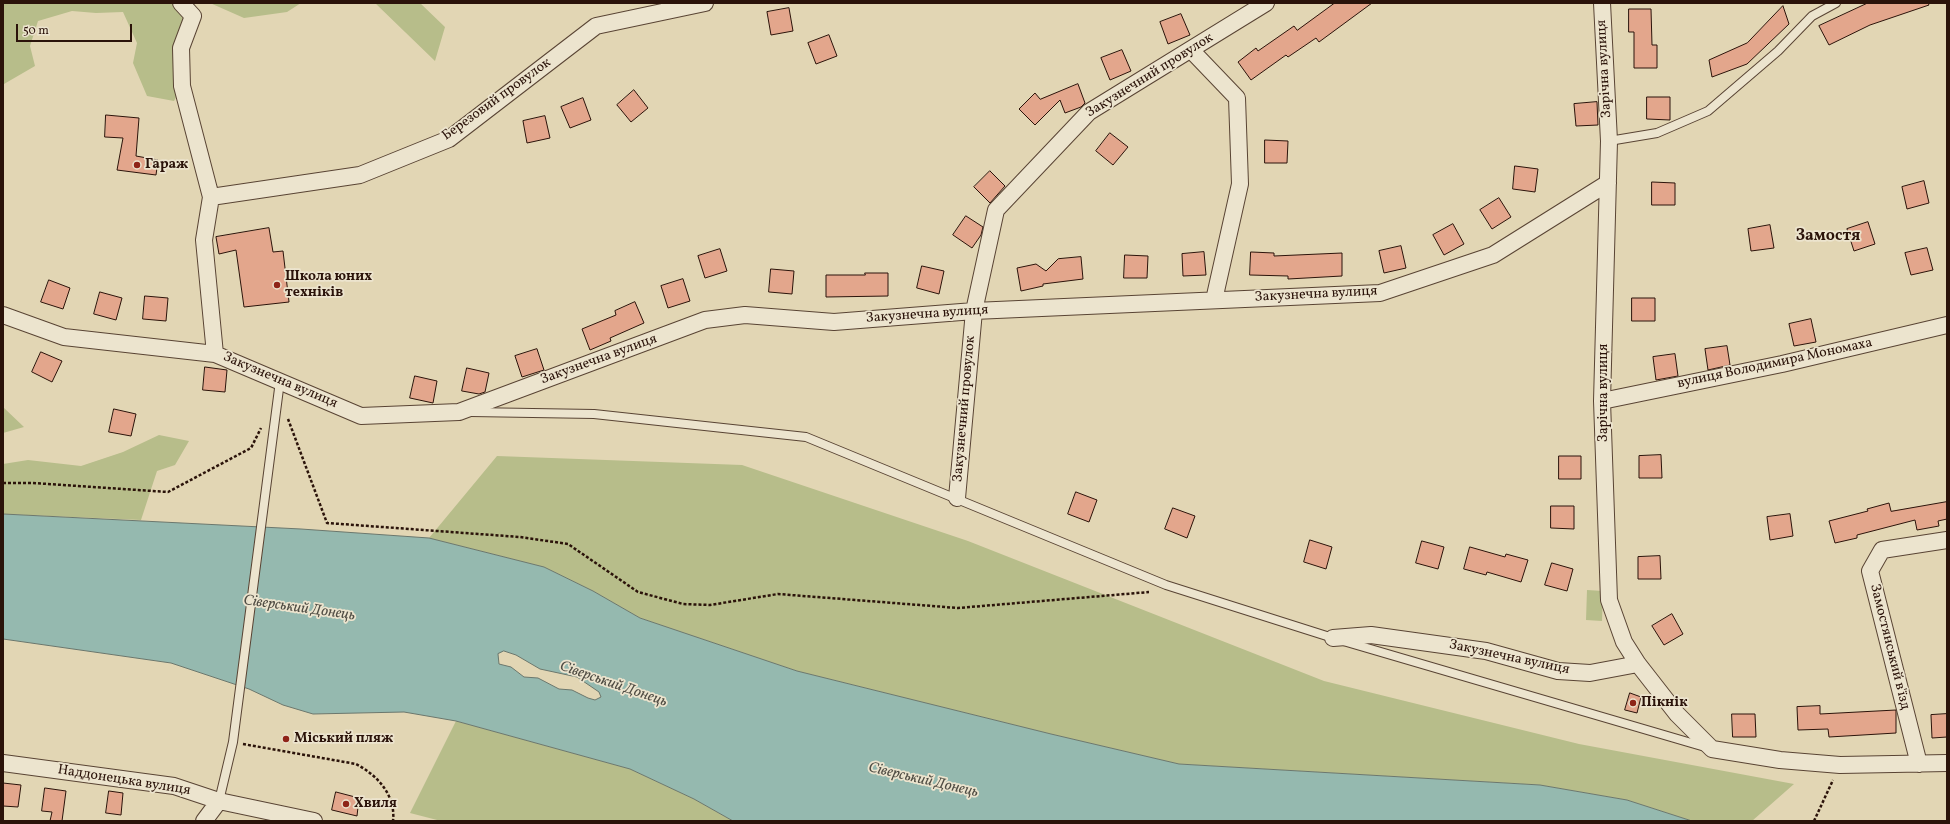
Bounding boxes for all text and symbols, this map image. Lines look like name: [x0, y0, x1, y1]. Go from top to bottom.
scale bar: [18, 16, 134, 42]
street label: Зарічна вулиця: [1594, 19, 1616, 119]
text: 50 m: [23, 23, 49, 39]
street label: Закузнечний провулок: [1083, 30, 1217, 122]
street label: Березовий провулок: [439, 55, 555, 145]
place label: Гараж: [145, 157, 188, 173]
marker: Гараж: [132, 160, 142, 170]
district label: Замостя: [1796, 227, 1860, 247]
place label: Школа юних техніків: [285, 269, 372, 302]
marker: Школа юних техніків: [272, 280, 282, 290]
street label: Закузнечна вулиця: [1254, 283, 1378, 307]
street label: Закузнечна вулиця: [865, 302, 989, 328]
street label: Закузнечна вулиця: [538, 331, 660, 389]
street label: Закузнечний провулок: [950, 335, 980, 483]
street label: вулиця Володимира Мономаха: [1676, 335, 1874, 393]
street label: Зарічна вулиця: [1596, 344, 1612, 442]
street label: Закузнечна вулиця: [220, 349, 340, 413]
street label: Замостянський в'їзд: [1865, 582, 1913, 712]
water label: Сіверський Донець: [242, 592, 356, 626]
street label: Закузнечна вулиця: [1447, 637, 1571, 679]
water label: Сіверський Донець: [557, 658, 669, 712]
place label: Пікнік: [1641, 695, 1688, 711]
marker: Пікнік: [1628, 698, 1638, 708]
place label: Міський пляж: [294, 731, 393, 747]
marker: Міський пляж: [281, 734, 291, 744]
water label: Сіверський Донець: [866, 760, 980, 802]
street label: Наддонецька вулиця: [56, 762, 192, 800]
place label: Хвиля: [354, 796, 397, 812]
marker: Хвиля: [341, 799, 351, 809]

